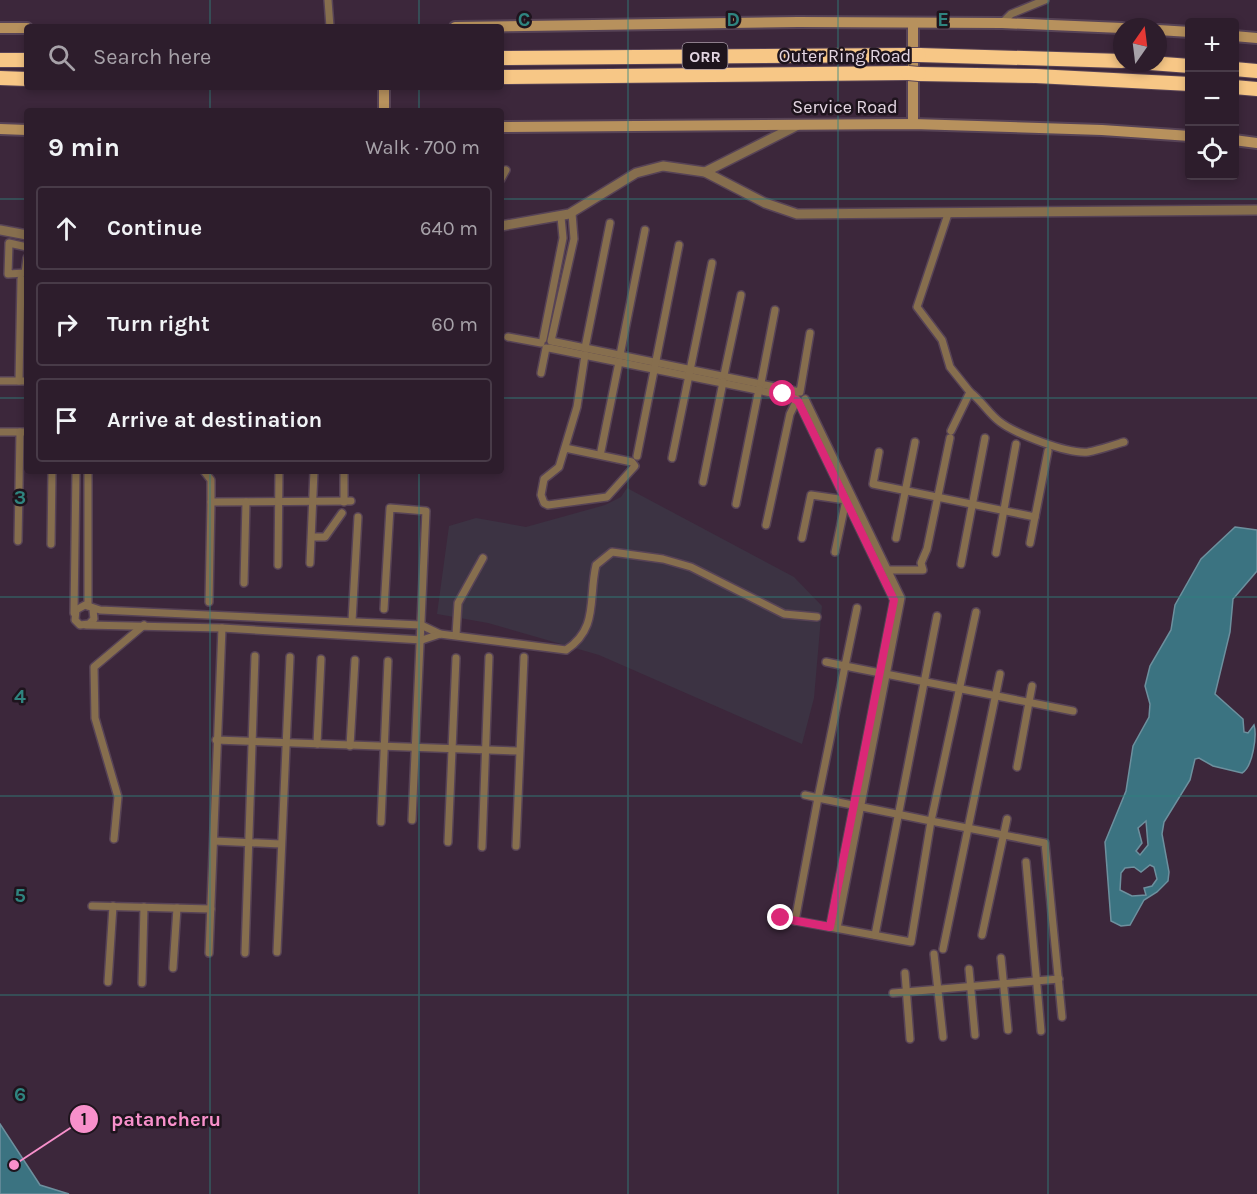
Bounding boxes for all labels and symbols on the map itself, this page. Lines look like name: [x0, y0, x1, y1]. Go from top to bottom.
text: C: [518, 8, 530, 31]
text: D: [726, 8, 740, 31]
text: E: [937, 8, 949, 31]
north arrow: [1113, 18, 1167, 72]
road number: ORR: [682, 43, 728, 69]
street label: Outer Ring Road: [779, 45, 911, 67]
street label: Service Road: [792, 96, 898, 118]
route start: [769, 380, 795, 406]
text: 3: [14, 486, 26, 509]
text: 4: [14, 685, 26, 708]
text: 5: [14, 884, 26, 907]
route end: [767, 904, 793, 930]
text: 6: [14, 1083, 26, 1106]
callout: patancheru: [69, 1100, 233, 1138]
text: 1: [81, 1108, 87, 1130]
text: patancheru: [111, 1108, 221, 1131]

